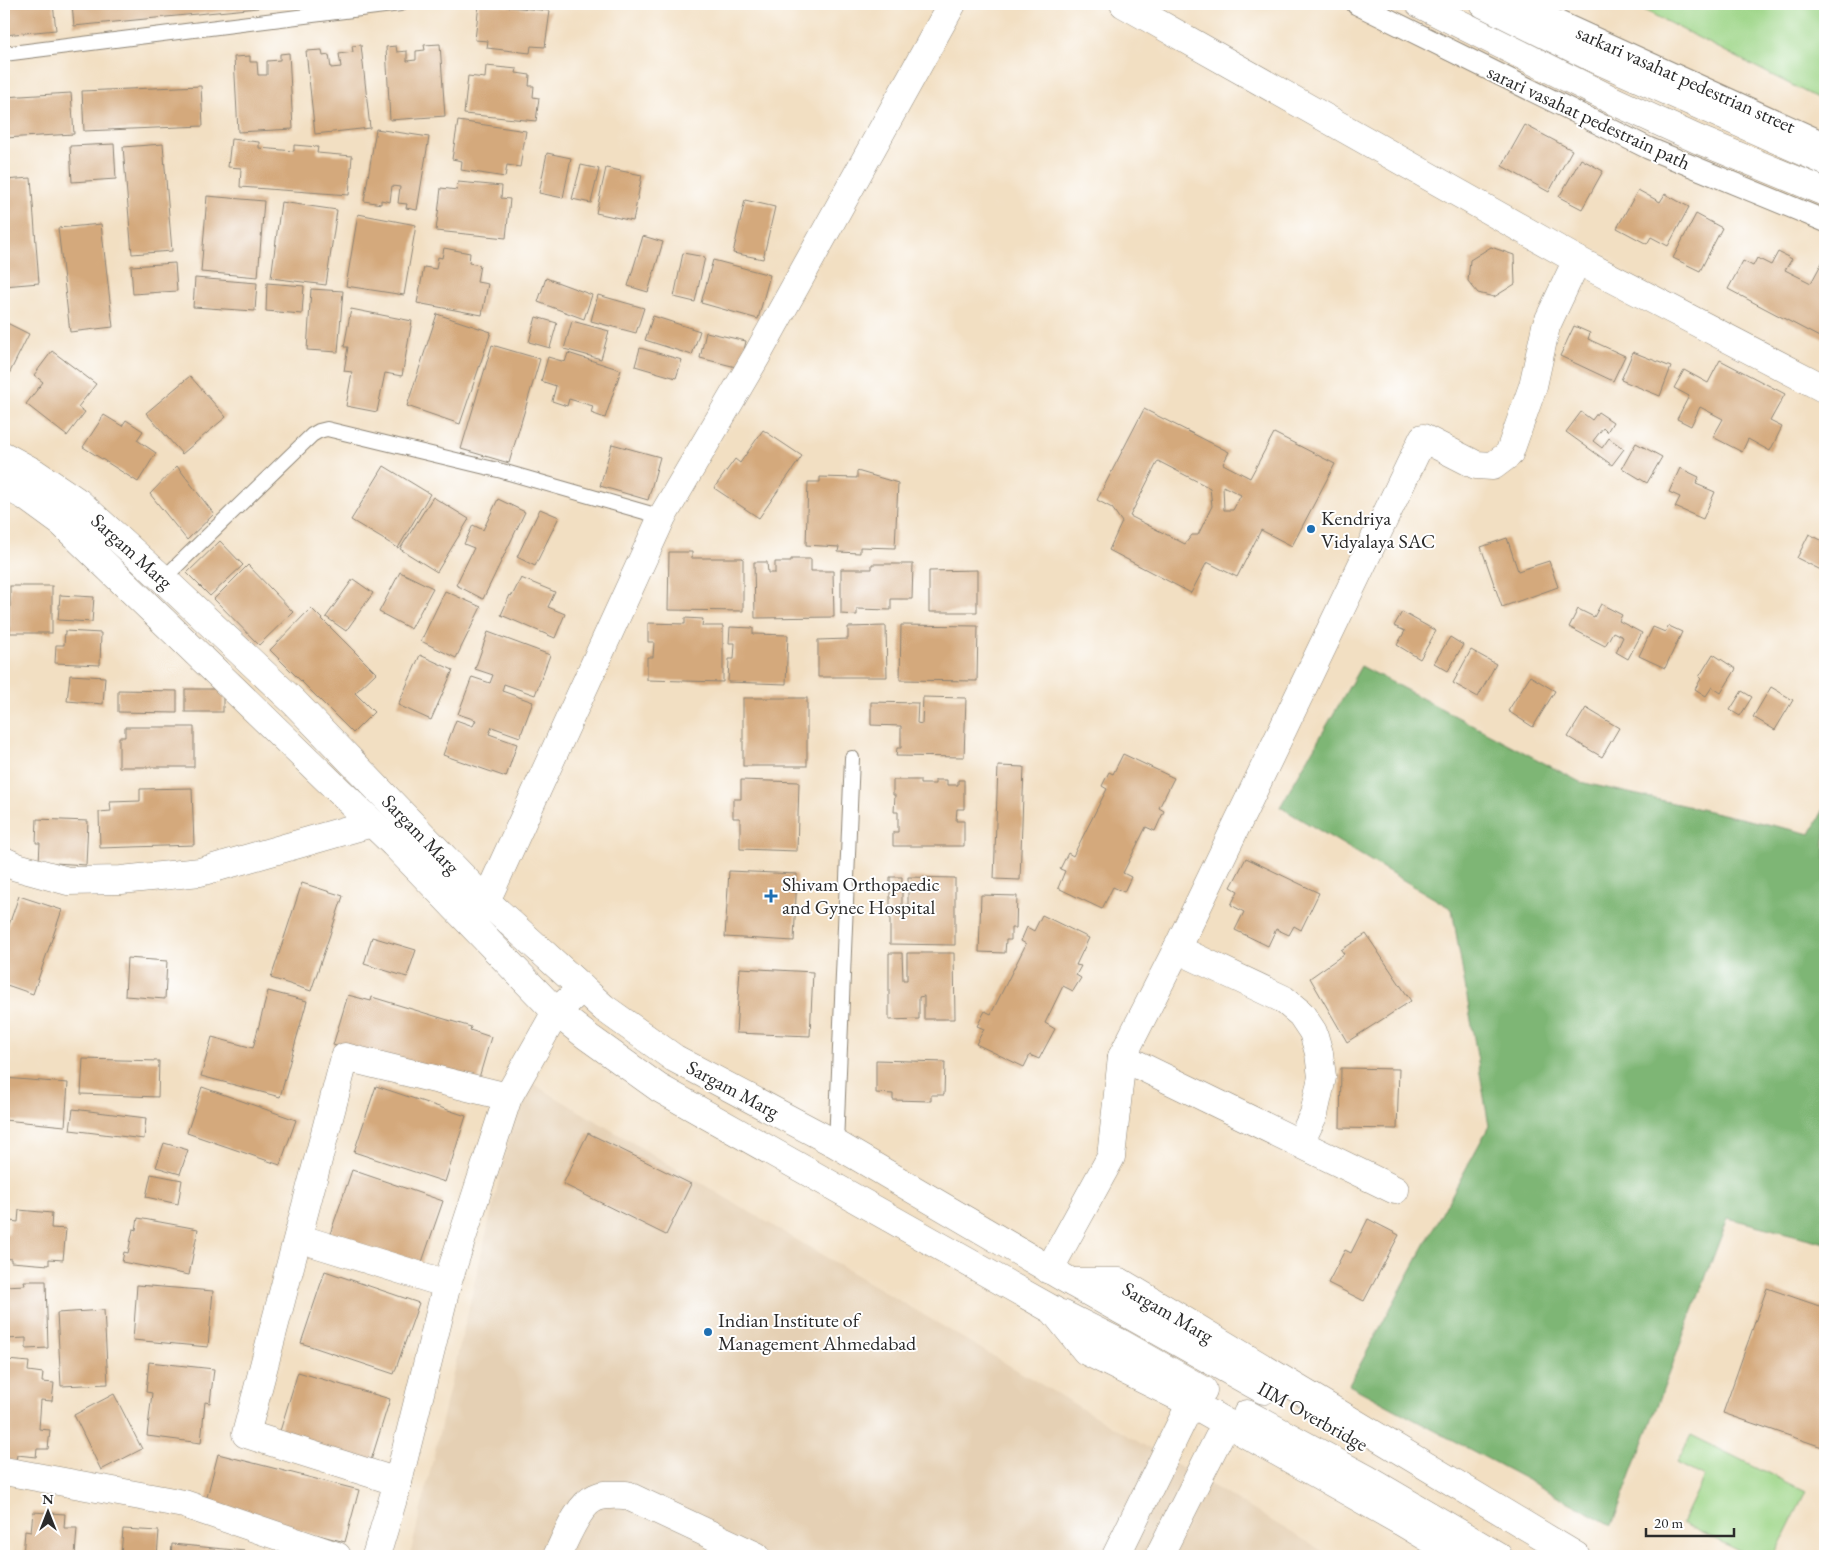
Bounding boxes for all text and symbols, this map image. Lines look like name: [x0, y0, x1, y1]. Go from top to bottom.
street label: sarkari vasahat pedestrian street: [1572, 19, 1800, 139]
street label: sarari vasahat pedestrain path: [1483, 58, 1695, 176]
place label: Kendriya Vidyalaya SAC: [1321, 505, 1435, 554]
street label: Sargam Marg: [86, 507, 179, 595]
marker: Kendriya Vidyalaya SAC: [1305, 523, 1317, 535]
street label: Sargam Marg: [377, 789, 466, 880]
place label: Shivam Orthopaedic and Gynec Hospital: [782, 871, 940, 920]
marker: Shivam Orthopaedic and Gynec Hospital: [764, 889, 778, 903]
street label: Sargam Marg: [682, 1054, 784, 1124]
street label: Sargam Marg: [1118, 1275, 1219, 1349]
place label: Indian Institute of Management Ahmedabad: [718, 1307, 917, 1356]
marker: Indian Institute of Management Ahmedabad: [702, 1326, 714, 1338]
street label: IIM Overbridge: [1253, 1375, 1373, 1457]
north arrow: [22, 1488, 72, 1538]
text: N: [42, 1490, 54, 1508]
scale bar: [1646, 1505, 1734, 1537]
text: 20 m: [1654, 1513, 1683, 1532]

